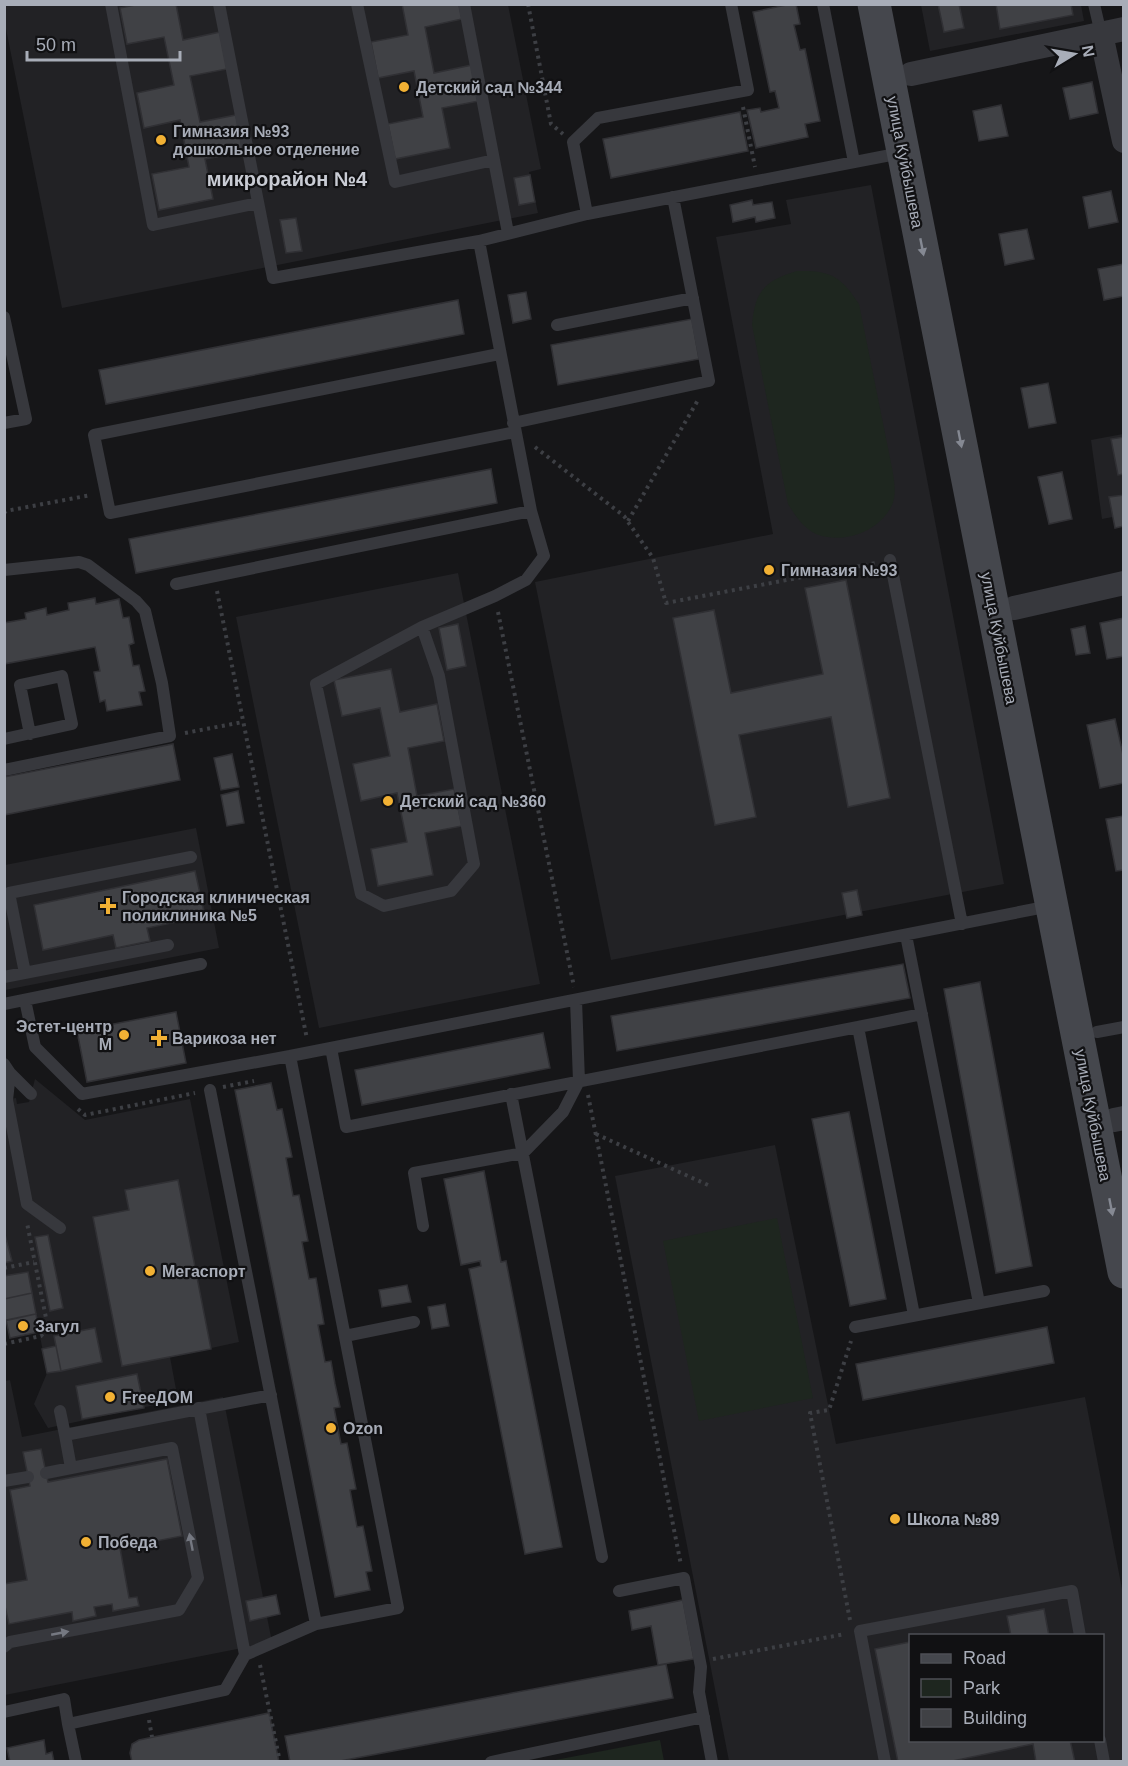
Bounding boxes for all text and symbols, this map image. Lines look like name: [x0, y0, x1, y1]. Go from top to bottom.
scale bar: [27, 24, 180, 62]
north arrow: [1044, 24, 1104, 84]
text: 50 m: [36, 35, 76, 55]
text: N: [1079, 44, 1098, 59]
place label: Детский сад №344: [416, 79, 562, 96]
marker: Детский сад №344: [397, 80, 411, 94]
street label: улица Куйбышева: [884, 94, 926, 230]
place label: Гимназия №93 дошкольное отделение: [173, 123, 360, 158]
marker: Гимназия №93 дошкольное отделение: [154, 133, 168, 147]
district label: микрорайон №4: [207, 168, 368, 190]
one-way arrow: [918, 238, 927, 257]
one-way arrow: [956, 429, 965, 448]
place label: Гимназия №93: [781, 562, 897, 579]
marker: Гимназия №93: [762, 563, 776, 577]
street label: улица Куйбышева: [978, 570, 1020, 706]
place label: Детский сад №360: [400, 793, 546, 810]
marker: Детский сад №360: [381, 794, 395, 808]
place label: Городская клиническая поликлиника №5: [122, 889, 310, 924]
marker: Городская клиническая поликлиника №5: [99, 897, 117, 915]
place label: Эстет-центр М: [16, 1018, 112, 1053]
marker: Эстет-центр М: [117, 1028, 131, 1042]
marker: Варикоза нет: [150, 1029, 168, 1047]
place label: Варикоза нет: [172, 1030, 277, 1047]
street label: улица Куйбышева: [1072, 1047, 1114, 1183]
one-way arrow: [1107, 1198, 1116, 1217]
place label: Мегаспорт: [162, 1263, 246, 1280]
marker: Мегаспорт: [143, 1264, 157, 1278]
place label: Загул: [35, 1318, 79, 1335]
marker: Загул: [16, 1319, 30, 1333]
place label: FreeДОМ: [122, 1389, 193, 1406]
marker: FreeДОМ: [103, 1390, 117, 1404]
place label: Ozon: [343, 1420, 383, 1437]
marker: Ozon: [324, 1421, 338, 1435]
place label: Школа №89: [907, 1511, 999, 1528]
marker: Школа №89: [888, 1512, 902, 1526]
one-way arrow: [186, 1532, 195, 1551]
place label: Победа: [98, 1534, 157, 1551]
marker: Победа: [79, 1535, 93, 1549]
one-way arrow: [51, 1628, 70, 1637]
legend: [909, 1634, 1104, 1742]
text: Road: [963, 1648, 1006, 1668]
text: Park: [963, 1678, 1001, 1698]
text: Building: [963, 1708, 1027, 1728]

